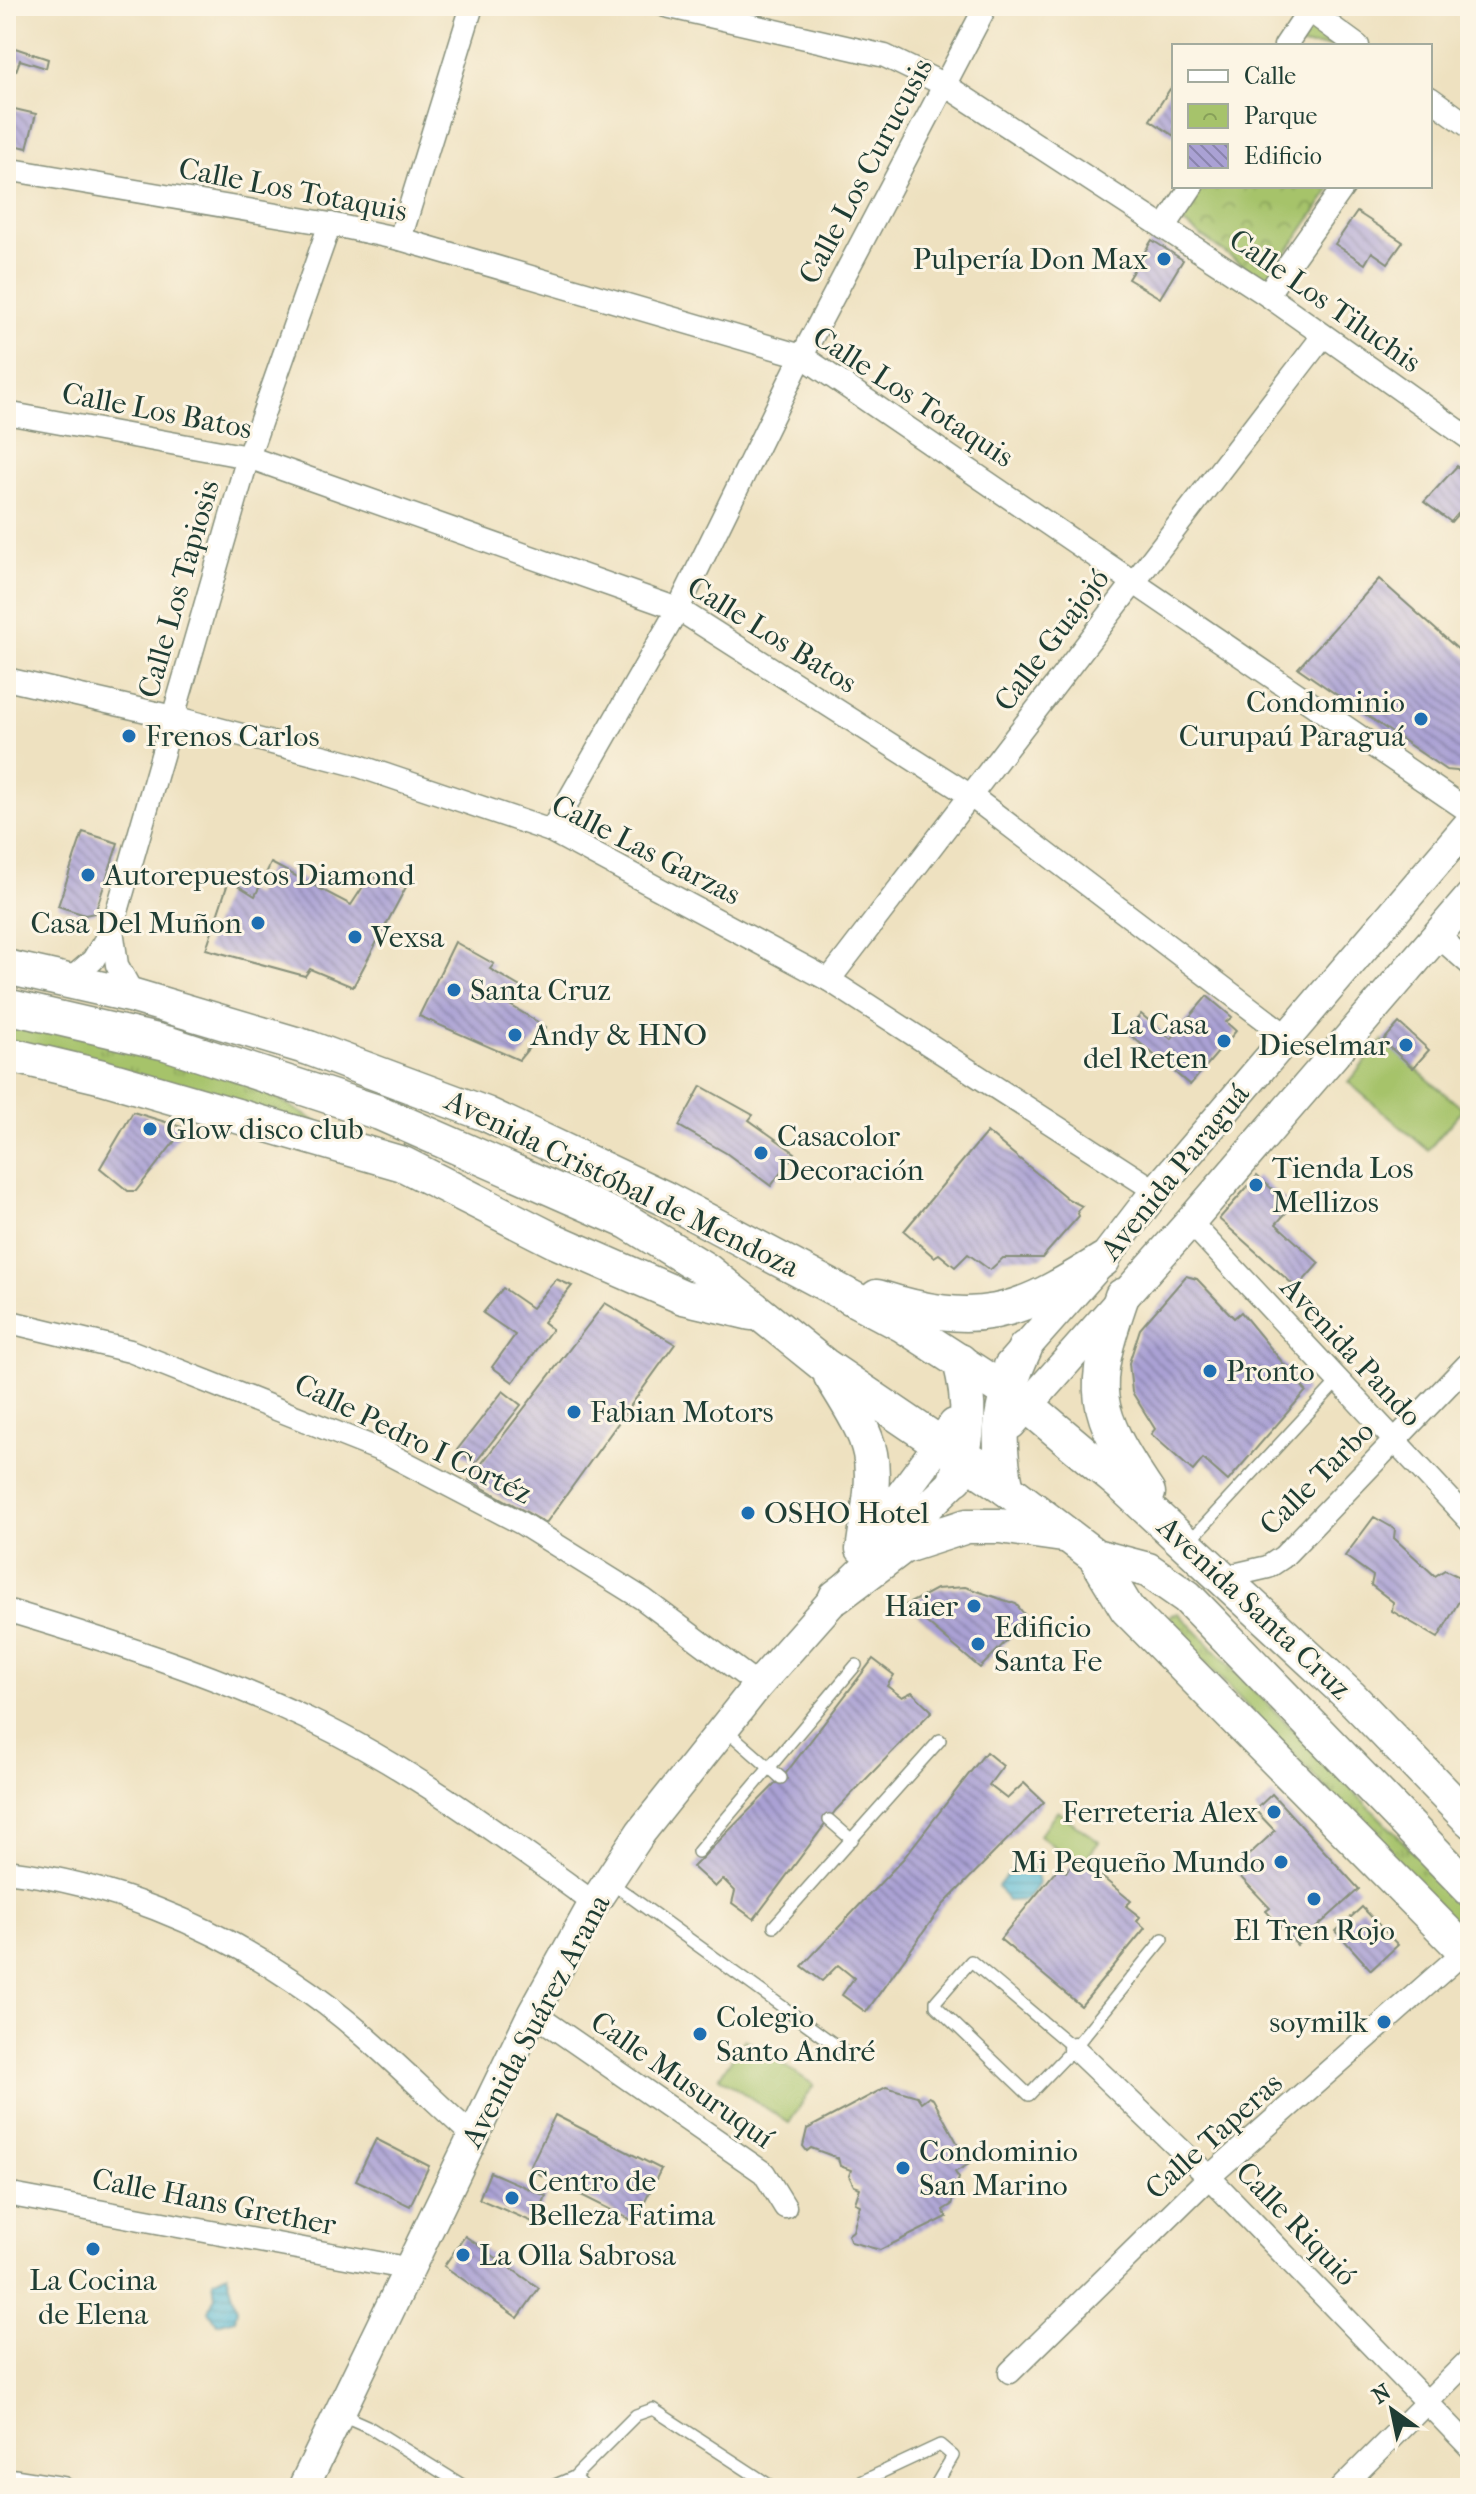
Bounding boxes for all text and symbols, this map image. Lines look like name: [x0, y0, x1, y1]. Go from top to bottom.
legend: [1172, 44, 1432, 188]
street label: Calle Los Curucusis: [792, 52, 940, 290]
text: Calle: [1244, 62, 1296, 90]
text: Parque: [1244, 102, 1317, 130]
text: Edificio: [1244, 142, 1322, 170]
street label: Calle Los Totaquis: [176, 151, 410, 229]
street label: Calle Los Tiluchis: [1222, 222, 1428, 380]
place label: Pulpería Don Max: [913, 242, 1148, 277]
marker: Pulpería Don Max: [1155, 250, 1173, 268]
street label: Calle Los Totaquis: [806, 319, 1020, 475]
street label: Calle Los Batos: [59, 375, 255, 447]
street label: Calle Los Tapiosis: [131, 476, 227, 702]
street label: Calle Guajojó: [987, 562, 1117, 718]
street label: Calle Los Batos: [681, 569, 863, 701]
place label: Condominio Curupaú Paraguá: [1179, 685, 1406, 754]
marker: Condominio Curupaú Paraguá: [1412, 710, 1430, 728]
place label: Frenos Carlos: [145, 719, 319, 754]
marker: Frenos Carlos: [120, 727, 138, 745]
street label: Calle Las Garzas: [546, 787, 746, 913]
place label: Autorepuestos Diamond: [103, 858, 415, 893]
marker: Autorepuestos Diamond: [79, 866, 97, 884]
place label: Casa Del Muñon: [30, 906, 243, 941]
marker: Casa Del Muñon: [249, 914, 267, 932]
place label: Vexsa: [370, 920, 445, 955]
marker: Vexsa: [346, 928, 364, 946]
place label: Santa Cruz: [470, 973, 611, 1008]
marker: Santa Cruz: [445, 981, 463, 999]
place label: La Casa del Reten: [1083, 1007, 1209, 1076]
place label: Andy & HNO: [530, 1018, 707, 1053]
marker: Andy & HNO: [506, 1026, 524, 1044]
place label: Dieselmar: [1258, 1028, 1390, 1063]
marker: La Casa del Reten: [1215, 1032, 1233, 1050]
marker: Dieselmar: [1397, 1036, 1415, 1054]
street label: Avenida Paraguá: [1093, 1076, 1257, 1268]
street label: Avenida Cristóbal de Mendoza: [439, 1083, 806, 1286]
place label: Glow disco club: [166, 1112, 364, 1147]
place label: Casacolor Decoración: [777, 1119, 924, 1188]
marker: Glow disco club: [141, 1120, 159, 1138]
marker: Casacolor Decoración: [752, 1144, 770, 1162]
place label: Tienda Los Mellizos: [1272, 1151, 1414, 1220]
marker: Tienda Los Mellizos: [1247, 1176, 1265, 1194]
street label: Avenida Pando: [1272, 1269, 1429, 1434]
place label: Pronto: [1226, 1354, 1315, 1389]
marker: Pronto: [1201, 1362, 1219, 1380]
street label: Calle Pedro I Cortéz: [289, 1366, 537, 1512]
place label: Fabian Motors: [590, 1395, 774, 1430]
marker: Fabian Motors: [565, 1403, 583, 1421]
street label: Calle Tarbo: [1253, 1414, 1381, 1542]
place label: OSHO Hotel: [764, 1496, 929, 1531]
marker: OSHO Hotel: [739, 1504, 757, 1522]
street label: Avenida Santa Cruz: [1149, 1509, 1358, 1707]
place label: Haier: [884, 1589, 958, 1624]
marker: Haier: [965, 1597, 983, 1615]
place label: Edificio Santa Fe: [994, 1610, 1103, 1679]
marker: Edificio Santa Fe: [969, 1635, 987, 1653]
place label: Ferreteria Alex: [1062, 1795, 1258, 1830]
marker: Ferreteria Alex: [1265, 1803, 1283, 1821]
place label: Mi Pequeño Mundo: [1011, 1845, 1265, 1880]
marker: Mi Pequeño Mundo: [1272, 1853, 1290, 1871]
street label: Avenida Suárez Arana: [454, 1888, 618, 2154]
marker: El Tren Rojo: [1305, 1890, 1323, 1908]
place label: El Tren Rojo: [1233, 1913, 1395, 1948]
place label: Colegio Santo André: [716, 2000, 876, 2069]
street label: Calle Musuruquí: [584, 2004, 781, 2157]
place label: soymilk: [1269, 2005, 1369, 2040]
marker: soymilk: [1375, 2013, 1393, 2031]
marker: Colegio Santo André: [691, 2025, 709, 2043]
street label: Calle Taperas: [1138, 2065, 1290, 2207]
place label: Condominio San Marino: [919, 2134, 1078, 2203]
street label: Calle Riquió: [1228, 2155, 1364, 2293]
marker: Condominio San Marino: [894, 2159, 912, 2177]
street label: Calle Hans Grether: [89, 2161, 339, 2243]
place label: Centro de Belleza Fatima: [528, 2164, 716, 2233]
marker: Centro de Belleza Fatima: [503, 2189, 521, 2207]
place label: La Olla Sabrosa: [479, 2238, 677, 2273]
marker: La Cocina de Elena: [84, 2240, 102, 2258]
marker: La Olla Sabrosa: [454, 2246, 472, 2264]
place label: La Cocina de Elena: [29, 2263, 158, 2332]
north arrow: [1352, 2370, 1432, 2450]
text: N: [1368, 2378, 1396, 2410]

